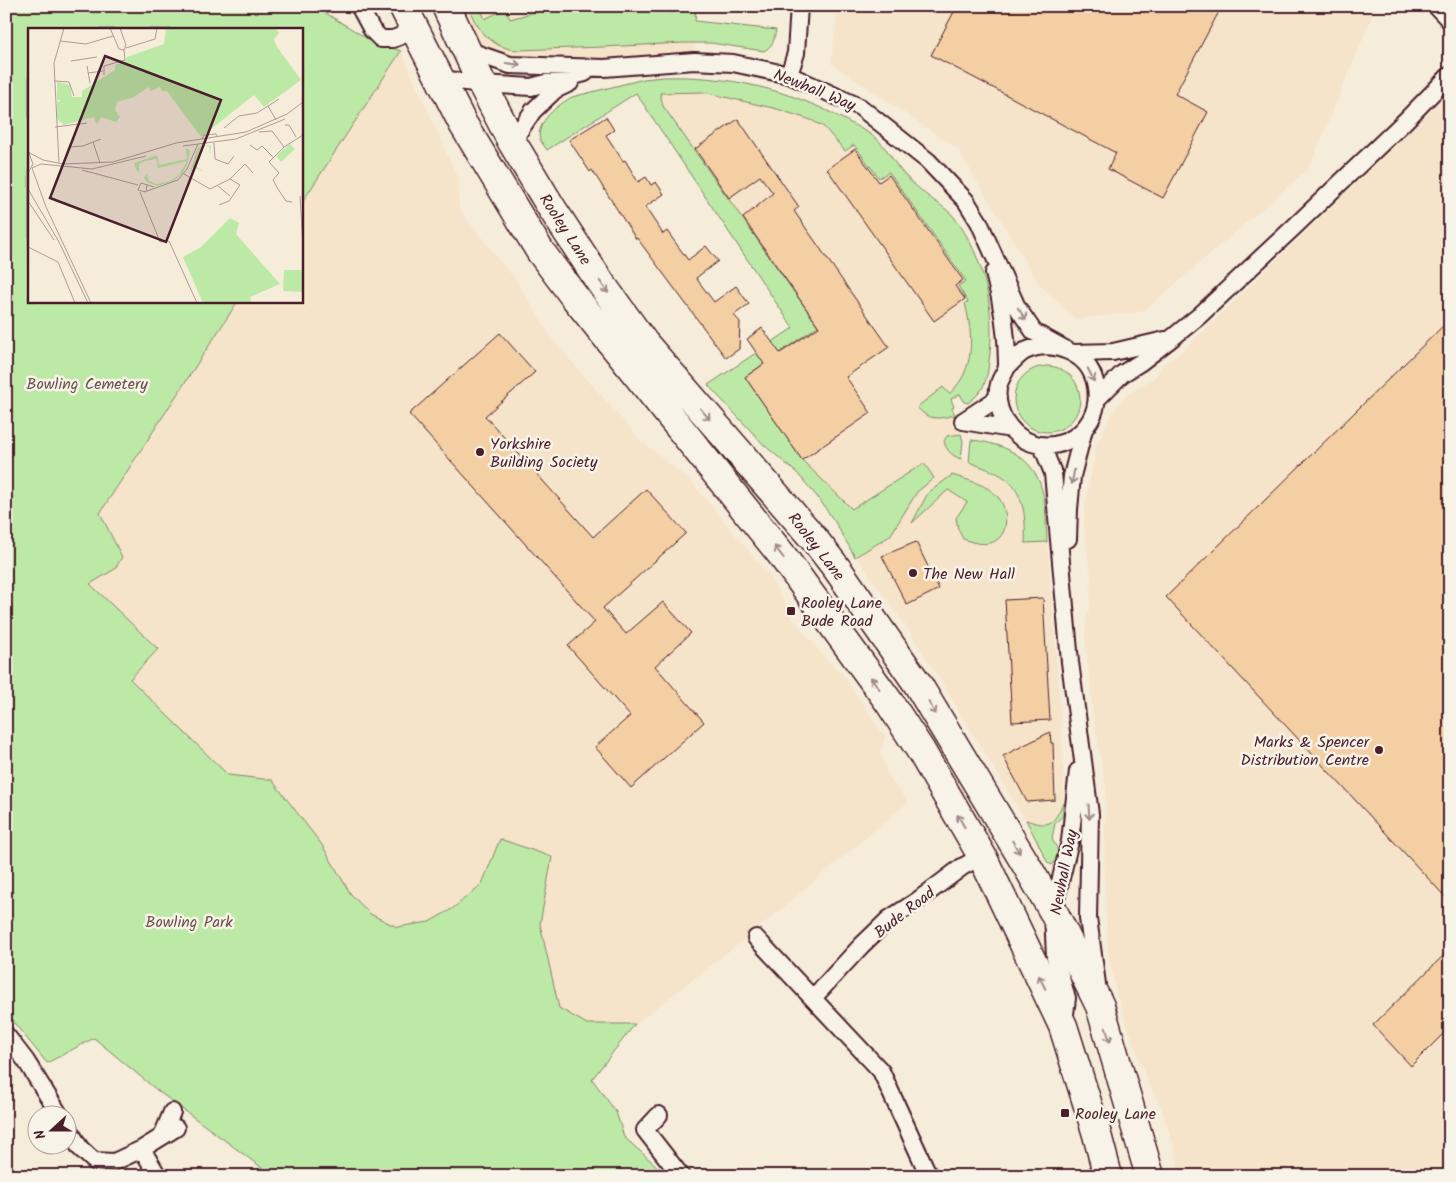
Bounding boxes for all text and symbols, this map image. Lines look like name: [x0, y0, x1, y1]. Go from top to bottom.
inset map: [28, 28, 302, 302]
one-way arrow: [505, 59, 521, 69]
street label: Newhall Way: [770, 63, 860, 118]
street label: Rooley Lane: [532, 189, 597, 271]
one-way arrow: [599, 280, 609, 294]
one-way arrow: [1017, 306, 1027, 320]
one-way arrow: [1086, 367, 1096, 382]
park label: Bowling Cemetery: [26, 372, 148, 397]
one-way arrow: [699, 407, 710, 420]
place label: Yorkshire Building Society: [490, 432, 598, 475]
marker: Yorkshire Building Society: [474, 446, 486, 458]
one-way arrow: [1067, 468, 1077, 484]
street label: Rooley Lane: [781, 507, 851, 586]
one-way arrow: [774, 546, 785, 559]
place label: The New Hall: [923, 562, 1015, 587]
marker: The New Hall: [907, 567, 919, 579]
place label: Rooley Lane Bude Road: [801, 591, 882, 634]
marker: Rooley Lane Bude Road: [785, 605, 797, 617]
one-way arrow: [870, 676, 880, 690]
one-way arrow: [927, 701, 937, 715]
place label: Marks & Spencer Distribution Centre: [1240, 730, 1371, 773]
marker: Marks & Spencer Distribution Centre: [1373, 744, 1385, 756]
one-way arrow: [1084, 804, 1094, 820]
one-way arrow: [956, 814, 966, 829]
street label: Newhall Way: [1044, 827, 1085, 917]
one-way arrow: [1012, 840, 1022, 854]
street label: Bude Road: [869, 881, 942, 945]
park label: Bowling Park: [145, 910, 233, 935]
one-way arrow: [1036, 975, 1046, 990]
one-way arrow: [1104, 1027, 1114, 1043]
place label: Rooley Lane: [1075, 1102, 1156, 1127]
north arrow: [28, 1104, 78, 1154]
marker: Rooley Lane: [1059, 1107, 1071, 1119]
text: N: [29, 1126, 53, 1142]

